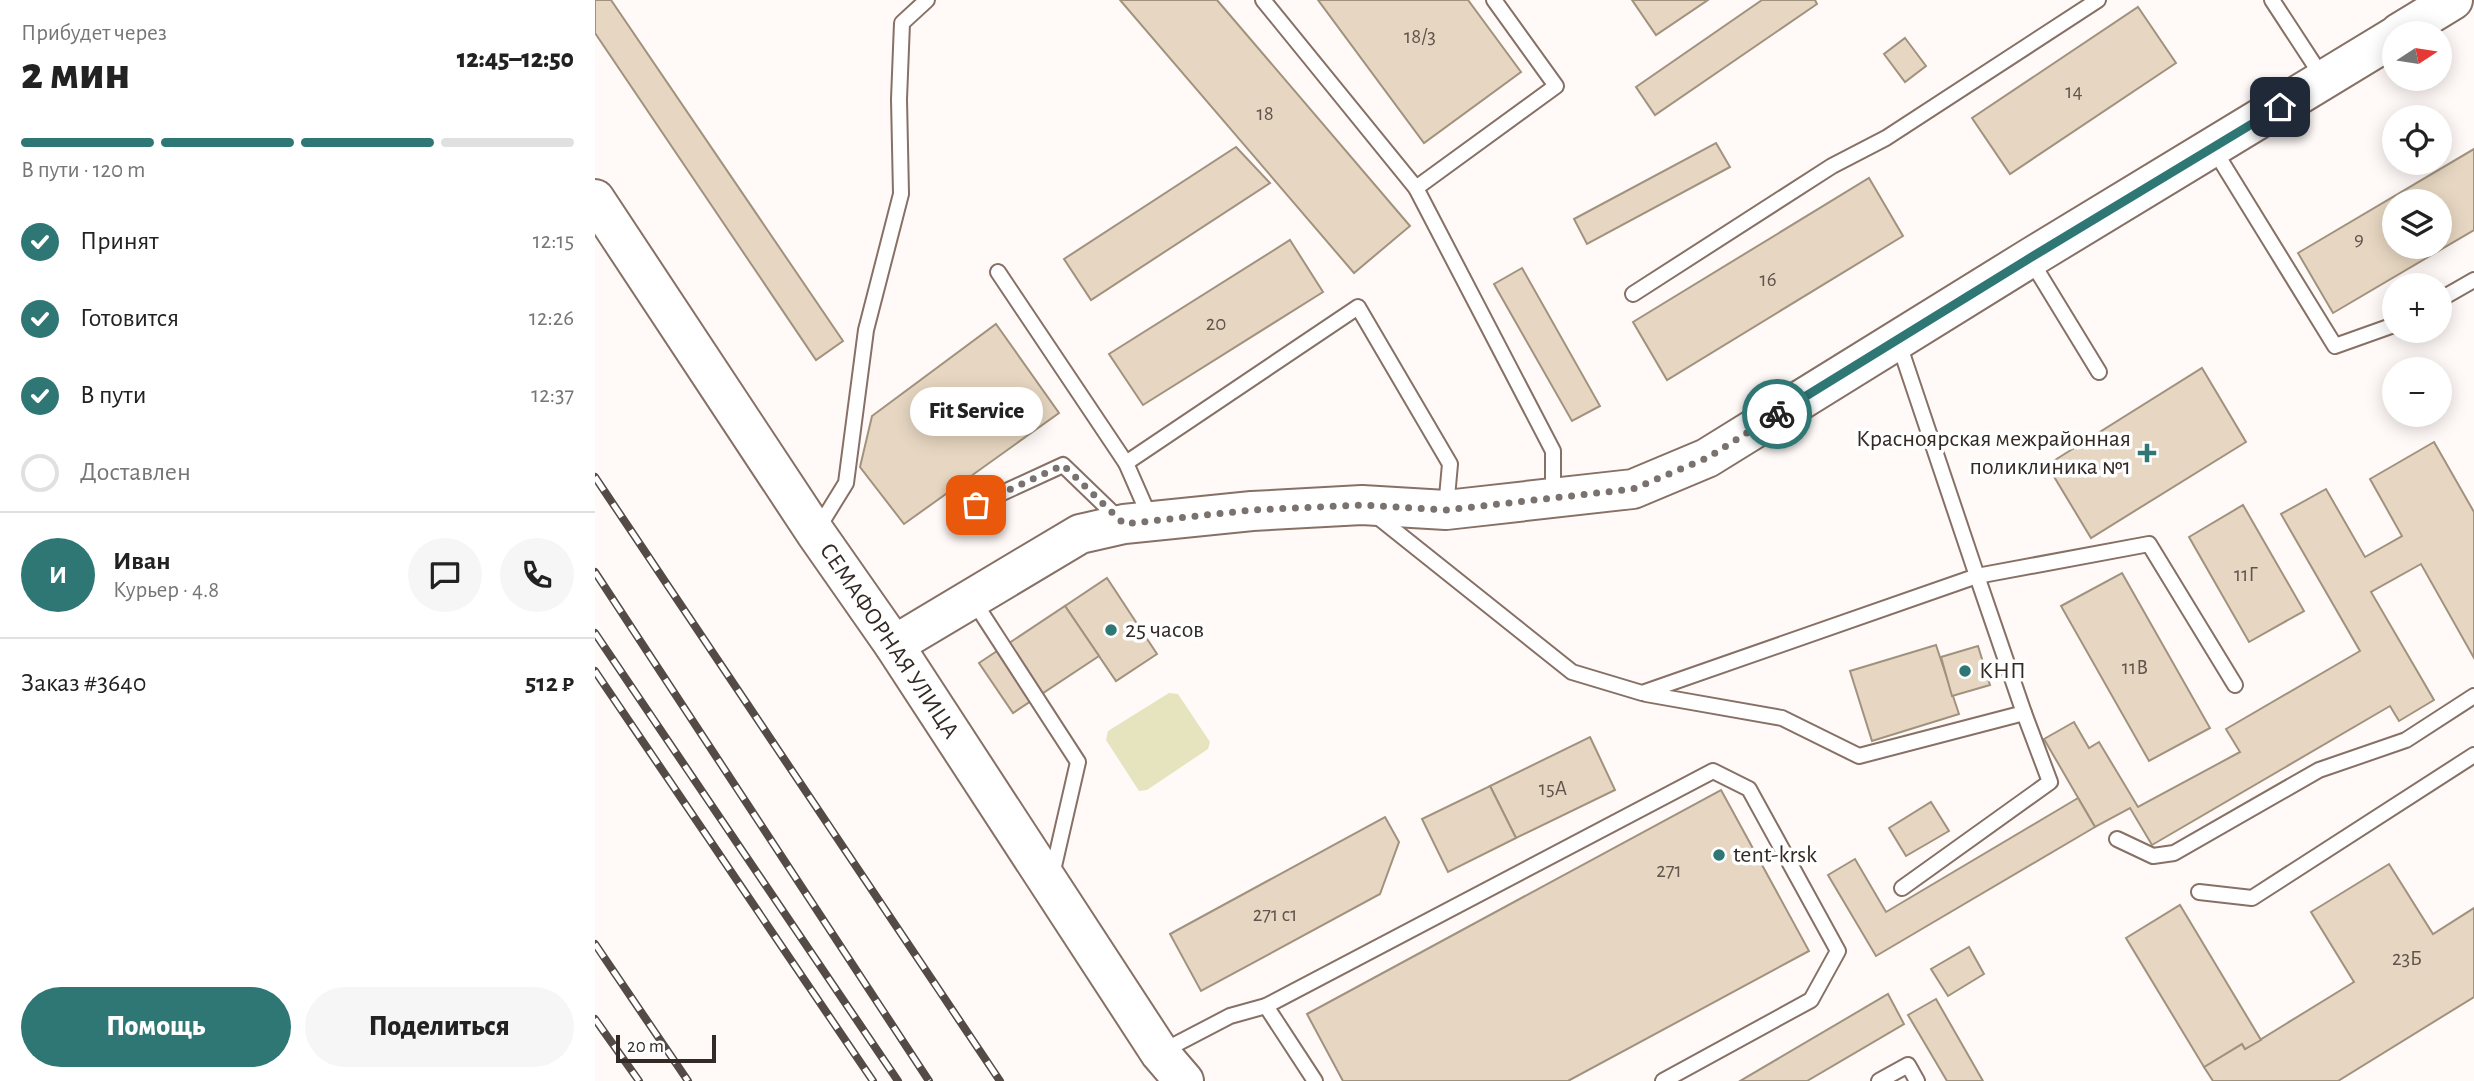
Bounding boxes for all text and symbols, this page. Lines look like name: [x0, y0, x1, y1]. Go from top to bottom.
north arrow: [2382, 21, 2452, 91]
map controls: [2382, 21, 2452, 427]
text: Прибудет через: [21, 22, 167, 45]
house number: 18/3: [1404, 26, 1436, 47]
text: 12:45–12:50: [457, 46, 574, 72]
text: 2 мин: [21, 51, 130, 97]
pin: [2250, 77, 2310, 137]
house number: 14: [2065, 81, 2083, 102]
icon: home: [2261, 88, 2299, 126]
house number: 18: [1256, 103, 1274, 124]
button: locate: [2382, 105, 2452, 175]
text: В пути · 120 m: [21, 159, 145, 182]
button: layers: [2382, 189, 2452, 259]
icon: check: [21, 223, 59, 261]
text: Принят: [80, 228, 159, 254]
house number: 9: [2354, 228, 2364, 249]
text: 12:15: [533, 230, 574, 253]
house number: 16: [1759, 269, 1777, 290]
button: +: [2382, 273, 2452, 343]
icon: check: [21, 300, 59, 338]
text: Готовится: [80, 305, 179, 331]
text: 12:26: [529, 307, 574, 330]
house number: 20: [1206, 313, 1226, 334]
button: −: [2382, 357, 2452, 427]
icon: check: [21, 377, 59, 415]
courier: [1742, 379, 1812, 449]
text: В пути: [80, 382, 146, 408]
text: 12:37: [531, 384, 574, 407]
callout: Fit Service: [909, 386, 1043, 435]
icon: bike: [1758, 395, 1796, 433]
text: Fit Service: [929, 400, 1024, 423]
place label: Красноярская межрайонная поликлиника №1: [1856, 427, 2131, 479]
marker: Красноярская межрайонная поликлиника №1: [2137, 443, 2157, 463]
text: Доставлен: [80, 459, 191, 485]
pin: [946, 475, 1006, 535]
icon: bag: [957, 486, 995, 524]
button: chat: [408, 538, 482, 612]
button: phone: [500, 538, 574, 612]
street label: СЕМАФОРНАЯ УЛИЦА: [815, 539, 963, 743]
text: Иван: [113, 548, 171, 574]
text: И: [49, 562, 67, 588]
house number: 11Г: [2234, 564, 2259, 585]
text: Курьер · 4.8: [113, 579, 219, 602]
place label: 25 часов: [1125, 618, 1204, 642]
marker: 25 часов: [1103, 622, 1119, 638]
house number: 11В: [2122, 657, 2148, 678]
place label: КНП: [1979, 659, 2026, 683]
marker: КНП: [1957, 663, 1973, 679]
text: Заказ #3640: [21, 670, 146, 696]
text: 512 ₽: [525, 670, 574, 696]
house number: 15А: [1539, 778, 1567, 799]
place label: tent-krsk: [1733, 843, 1817, 867]
marker: tent-krsk: [1711, 847, 1727, 863]
house number: 271: [1656, 860, 1682, 881]
house number: 271 с1: [1253, 904, 1297, 925]
house number: 23Б: [2392, 948, 2422, 969]
button: Помощь: [21, 987, 291, 1067]
button: Поделиться: [305, 987, 574, 1067]
scale bar: [616, 1032, 716, 1064]
text: 20 m: [627, 1037, 664, 1056]

